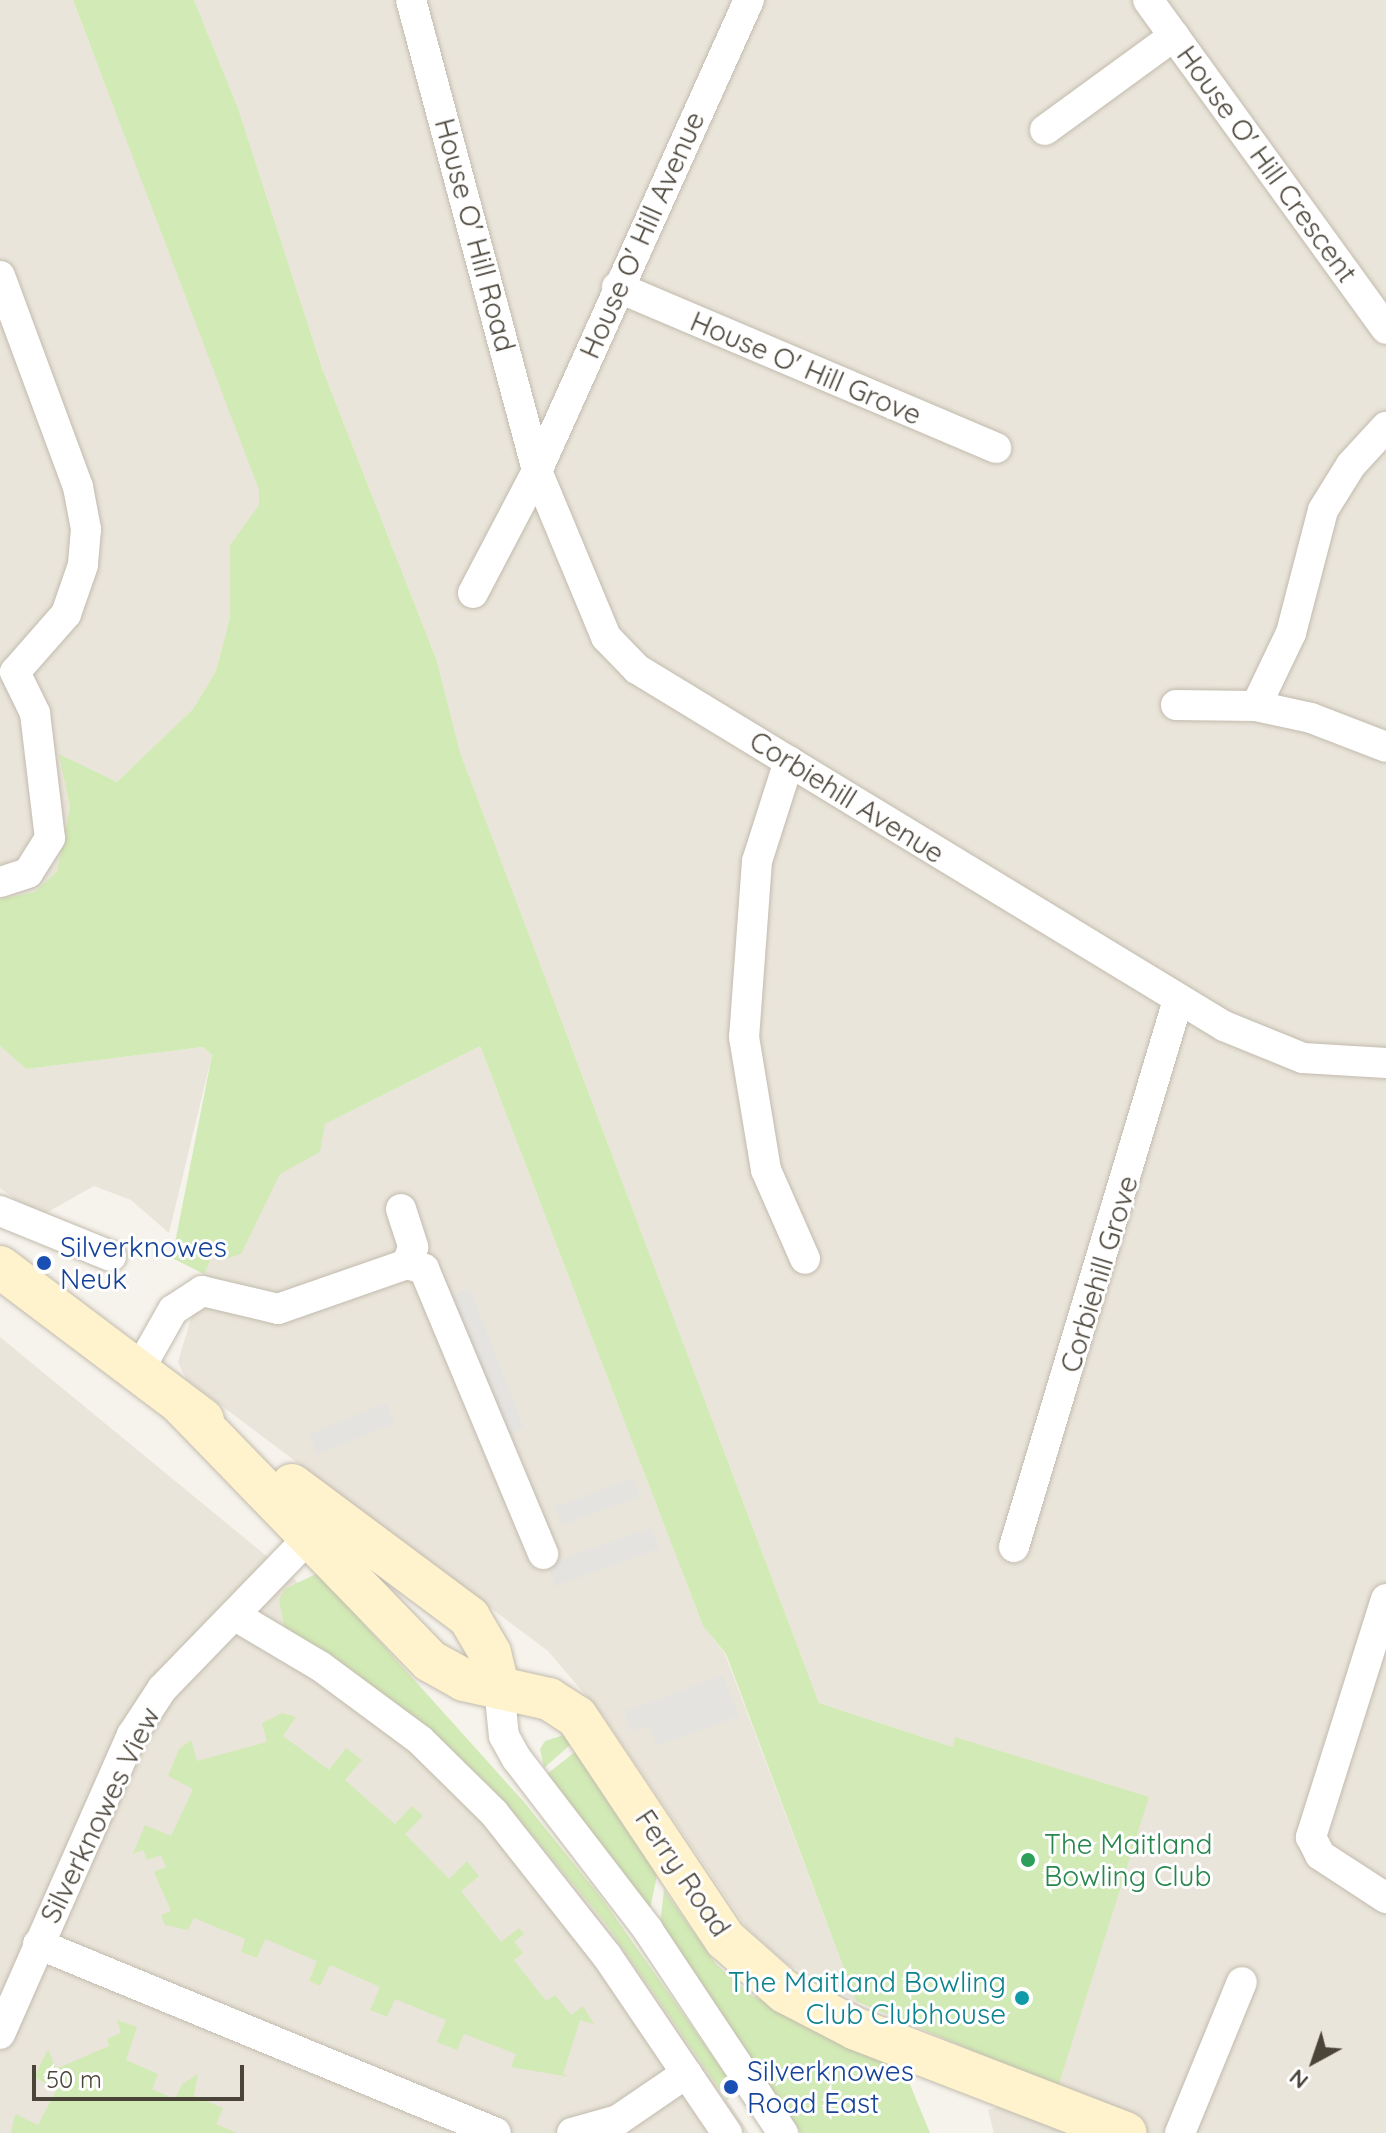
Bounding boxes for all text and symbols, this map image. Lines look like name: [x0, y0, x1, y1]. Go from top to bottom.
street label: House O' Hill Crescent: [1170, 39, 1364, 289]
street label: House O' Hill Avenue: [572, 106, 712, 364]
street label: House O' Hill Road: [428, 115, 522, 355]
street label: House O' Hill Grove: [685, 304, 927, 432]
street label: Corbiehill Avenue: [744, 724, 950, 870]
street label: Corbiehill Grove: [1053, 1172, 1145, 1376]
place label: Silverknowes Neuk: [60, 1230, 227, 1296]
marker: Silverknowes Neuk: [35, 1254, 53, 1272]
street label: Silverknowes View: [33, 1702, 167, 1928]
street label: Ferry Road: [628, 1803, 738, 1943]
place label: The Maitland Bowling Club: [1044, 1827, 1212, 1893]
marker: The Maitland Bowling Club: [1019, 1851, 1037, 1869]
place label: The Maitland Bowling Club Clubhouse: [728, 1965, 1006, 2031]
marker: The Maitland Bowling Club Clubhouse: [1013, 1989, 1031, 2007]
north arrow: [1274, 2021, 1354, 2101]
scale bar: [36, 2049, 248, 2099]
place label: Silverknowes Road East: [747, 2054, 914, 2120]
text: N: [1283, 2063, 1314, 2095]
text: 50 m: [46, 2064, 102, 2094]
marker: Silverknowes Road East: [722, 2078, 740, 2096]

